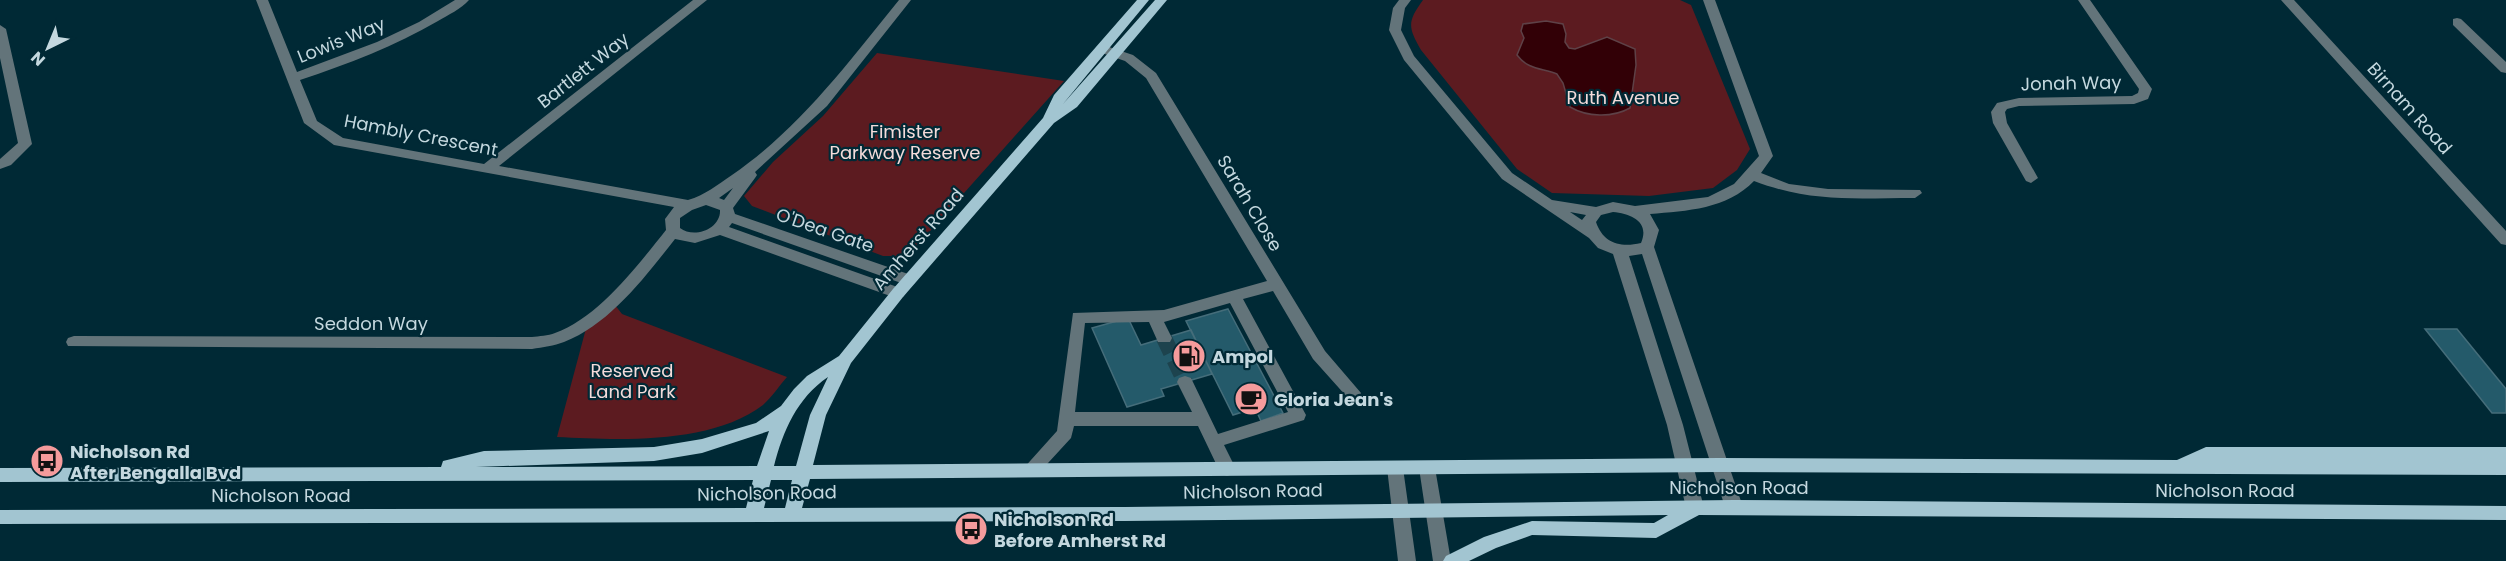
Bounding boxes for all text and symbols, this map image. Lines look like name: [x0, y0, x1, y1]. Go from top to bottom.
street label: Lowis Way: [293, 11, 389, 69]
north arrow: [18, 18, 78, 78]
street label: Bartlett Way: [532, 26, 634, 114]
text: N: [26, 46, 50, 71]
street label: Birnam Road: [2362, 57, 2458, 159]
street label: Jonah Way: [2020, 70, 2122, 96]
park label: Ruth Avenue: [1567, 85, 1679, 110]
street label: Hambly Crescent: [342, 108, 500, 162]
park label: Fimister Parkway Reserve: [829, 119, 981, 165]
street label: Sarah Close: [1211, 150, 1289, 256]
street label: Amherst Road: [867, 183, 969, 295]
street label: O'Dea Gate: [773, 202, 877, 258]
street label: Seddon Way: [314, 311, 428, 336]
fuel station icon: Ampol: [1171, 338, 1207, 374]
place label: Ampol: [1212, 344, 1273, 369]
park label: Reserved Land Park: [588, 358, 676, 404]
cafe icon: Gloria Jean's: [1233, 381, 1269, 417]
place label: Gloria Jean's: [1274, 387, 1393, 412]
place label: Nicholson Rd After Bengalla Bvd: [70, 439, 241, 485]
bus stop icon: Nicholson Rd After Bengalla Bvd: [29, 443, 65, 479]
street label: Nicholson Road: [1669, 475, 1809, 500]
street label: Nicholson Road: [1183, 477, 1323, 505]
street label: Nicholson Road: [2155, 478, 2295, 503]
street label: Nicholson Road: [697, 479, 837, 507]
street label: Nicholson Road: [211, 483, 351, 508]
place label: Nicholson Rd Before Amherst Rd: [994, 507, 1166, 553]
bus stop icon: Nicholson Rd Before Amherst Rd: [953, 511, 989, 547]

